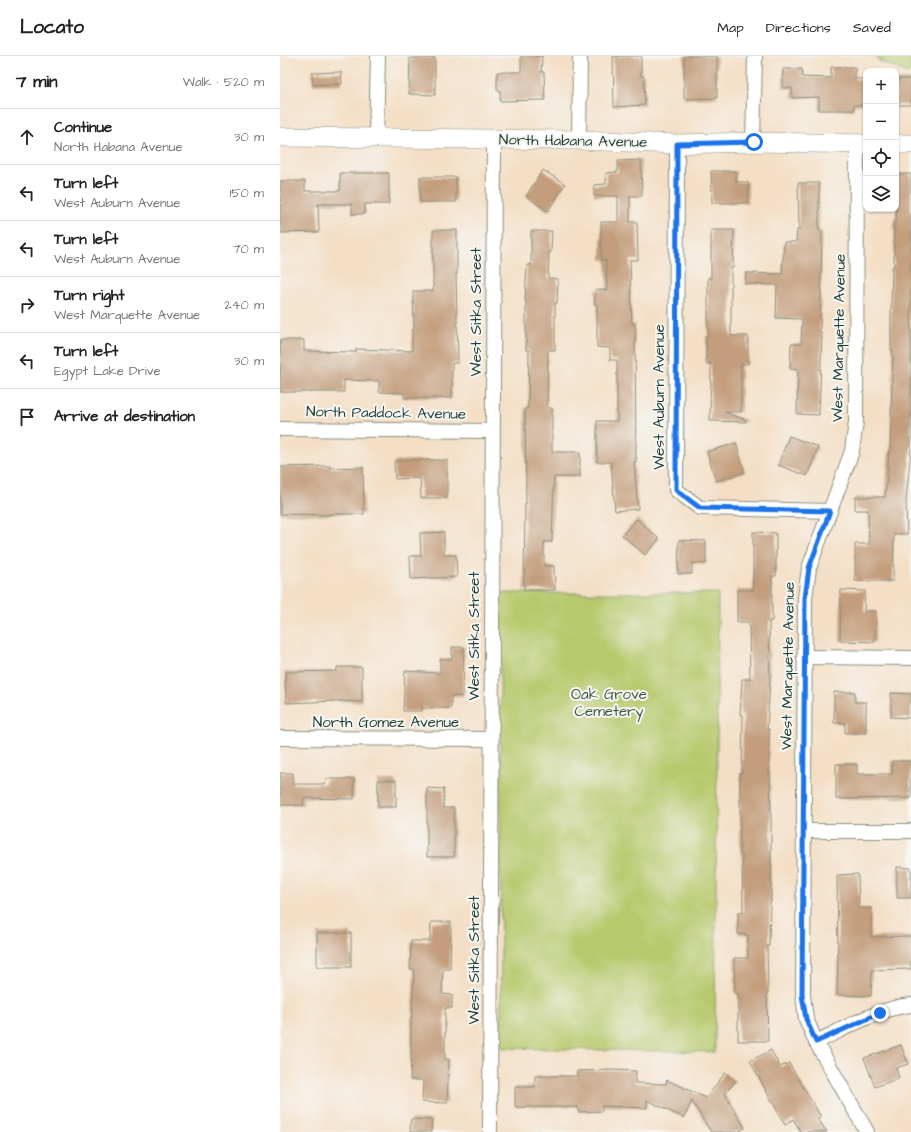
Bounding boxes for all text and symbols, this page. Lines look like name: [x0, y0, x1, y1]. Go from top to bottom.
text: Locato: [20, 14, 84, 41]
text: Map: [717, 18, 744, 38]
text: Directions: [766, 18, 831, 38]
text: Saved: [853, 18, 891, 38]
map controls: [863, 68, 899, 212]
button: +: [863, 68, 899, 104]
text: 7 min: [16, 70, 58, 94]
text: Walk · 520 m: [183, 73, 264, 91]
button: −: [863, 104, 899, 140]
text: Continue: [54, 117, 112, 138]
icon: ahead: [16, 126, 38, 148]
text: 30 m: [234, 128, 264, 146]
street label: North Habana Avenue: [499, 129, 647, 153]
route start: [745, 133, 763, 151]
text: North Habana Avenue: [54, 138, 183, 156]
button: locate: [863, 140, 899, 176]
text: Turn left: [54, 173, 118, 194]
button: layers: [863, 176, 899, 212]
icon: left: [16, 182, 38, 204]
text: 150 m: [230, 184, 264, 202]
text: West Auburn Avenue: [54, 194, 180, 212]
text: Turn left: [54, 229, 118, 250]
icon: left: [16, 238, 38, 260]
text: 70 m: [232, 240, 264, 258]
street label: West Sitka Street: [466, 248, 487, 376]
text: West Auburn Avenue: [54, 250, 180, 268]
street label: West Marquette Avenue: [827, 254, 851, 422]
text: Turn right: [54, 285, 125, 306]
icon: right: [16, 294, 38, 316]
text: 240 m: [224, 296, 264, 314]
text: West Marquette Avenue: [54, 306, 200, 324]
street label: West Auburn Avenue: [649, 324, 670, 470]
text: Turn left: [54, 341, 118, 362]
icon: left: [16, 350, 38, 372]
text: 30 m: [234, 352, 264, 370]
text: Egypt Lake Drive: [54, 362, 160, 380]
street label: North Paddock Avenue: [306, 401, 466, 425]
icon: arrive: [16, 406, 38, 428]
text: Arrive at destination: [54, 406, 195, 427]
street label: West Sitka Street: [464, 572, 485, 700]
street label: West Marquette Avenue: [776, 582, 800, 750]
park label: Oak Grove Cemetery: [571, 684, 647, 723]
street label: North Gomez Avenue: [313, 712, 459, 733]
street label: West Sitka Street: [464, 896, 485, 1024]
route end: [871, 1004, 889, 1022]

